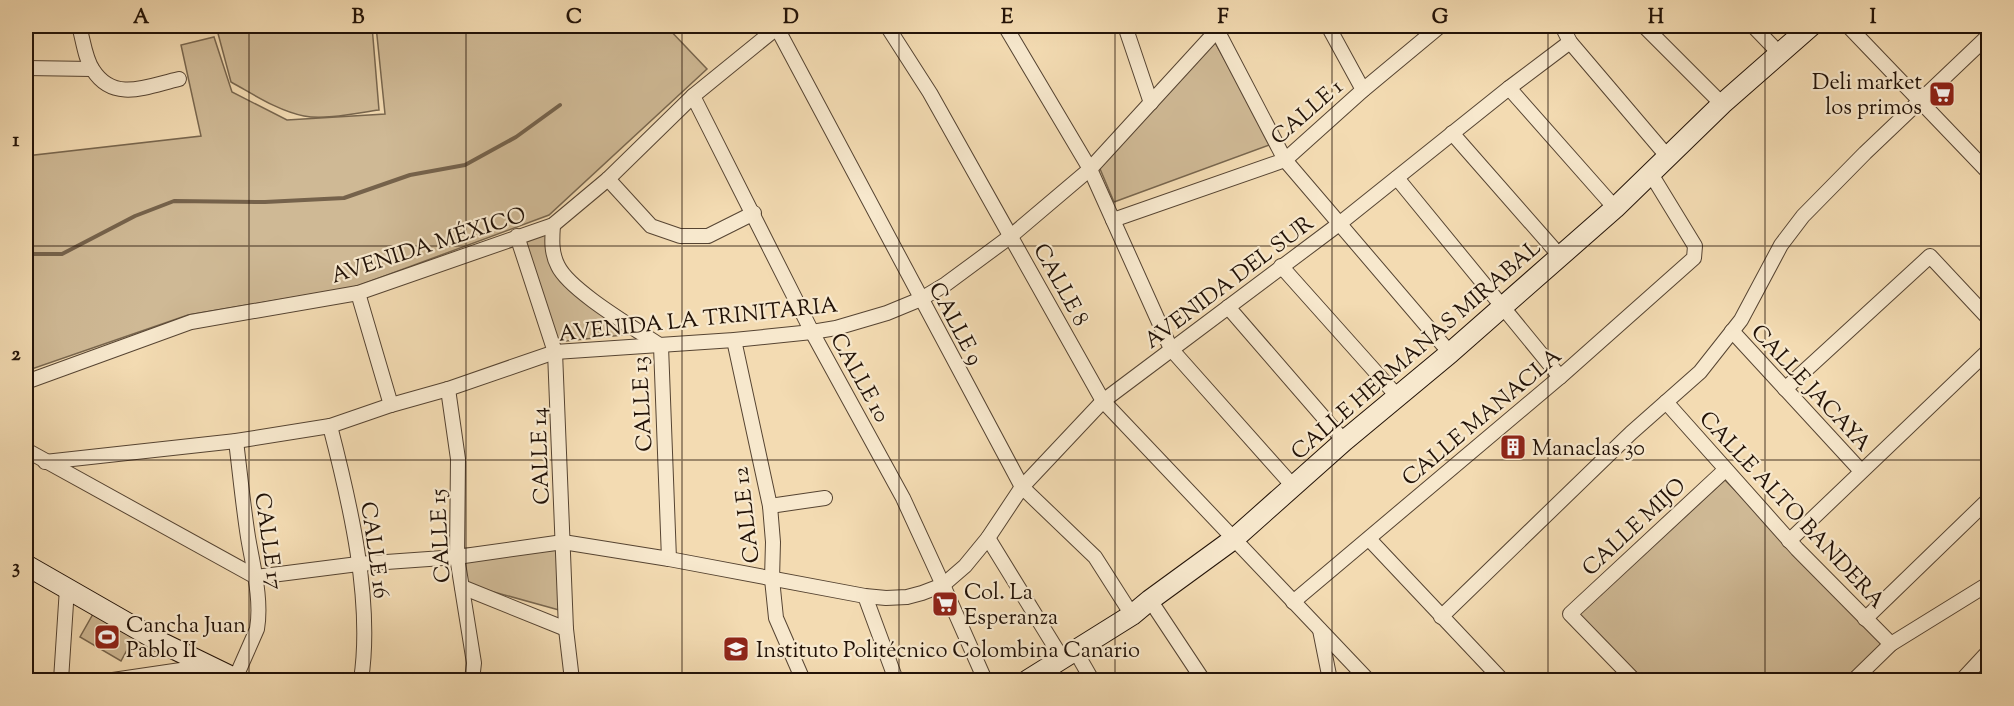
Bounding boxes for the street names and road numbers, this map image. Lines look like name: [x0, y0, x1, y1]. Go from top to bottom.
street label: CALLE 1: [1265, 72, 1352, 154]
street label: AVENIDA MÉXICO: [327, 199, 531, 293]
street label: AVENIDA DEL SUR: [1138, 209, 1321, 358]
street label: CALLE HERMANAS MIRABAL: [1285, 234, 1549, 469]
street label: CALLE 8: [1024, 238, 1095, 333]
street label: CALLE 9: [919, 277, 990, 372]
street label: AVENIDA LA TRINITARIA: [557, 290, 840, 352]
street label: CALLE JACAYA: [1742, 318, 1878, 460]
street label: CALLE 10: [821, 328, 896, 429]
street label: CALLE MANACLA: [1396, 342, 1570, 495]
street label: CALLE 13: [626, 355, 662, 452]
street label: CALLE ALTO BANDERA: [1690, 405, 1891, 617]
street label: CALLE 14: [524, 406, 560, 505]
street label: CALLE 12: [726, 465, 770, 565]
street label: CALLE MIJO: [1576, 472, 1694, 585]
street label: CALLE 15: [424, 488, 460, 584]
street label: CALLE 17: [244, 491, 290, 592]
street label: CALLE 16: [350, 500, 396, 601]

